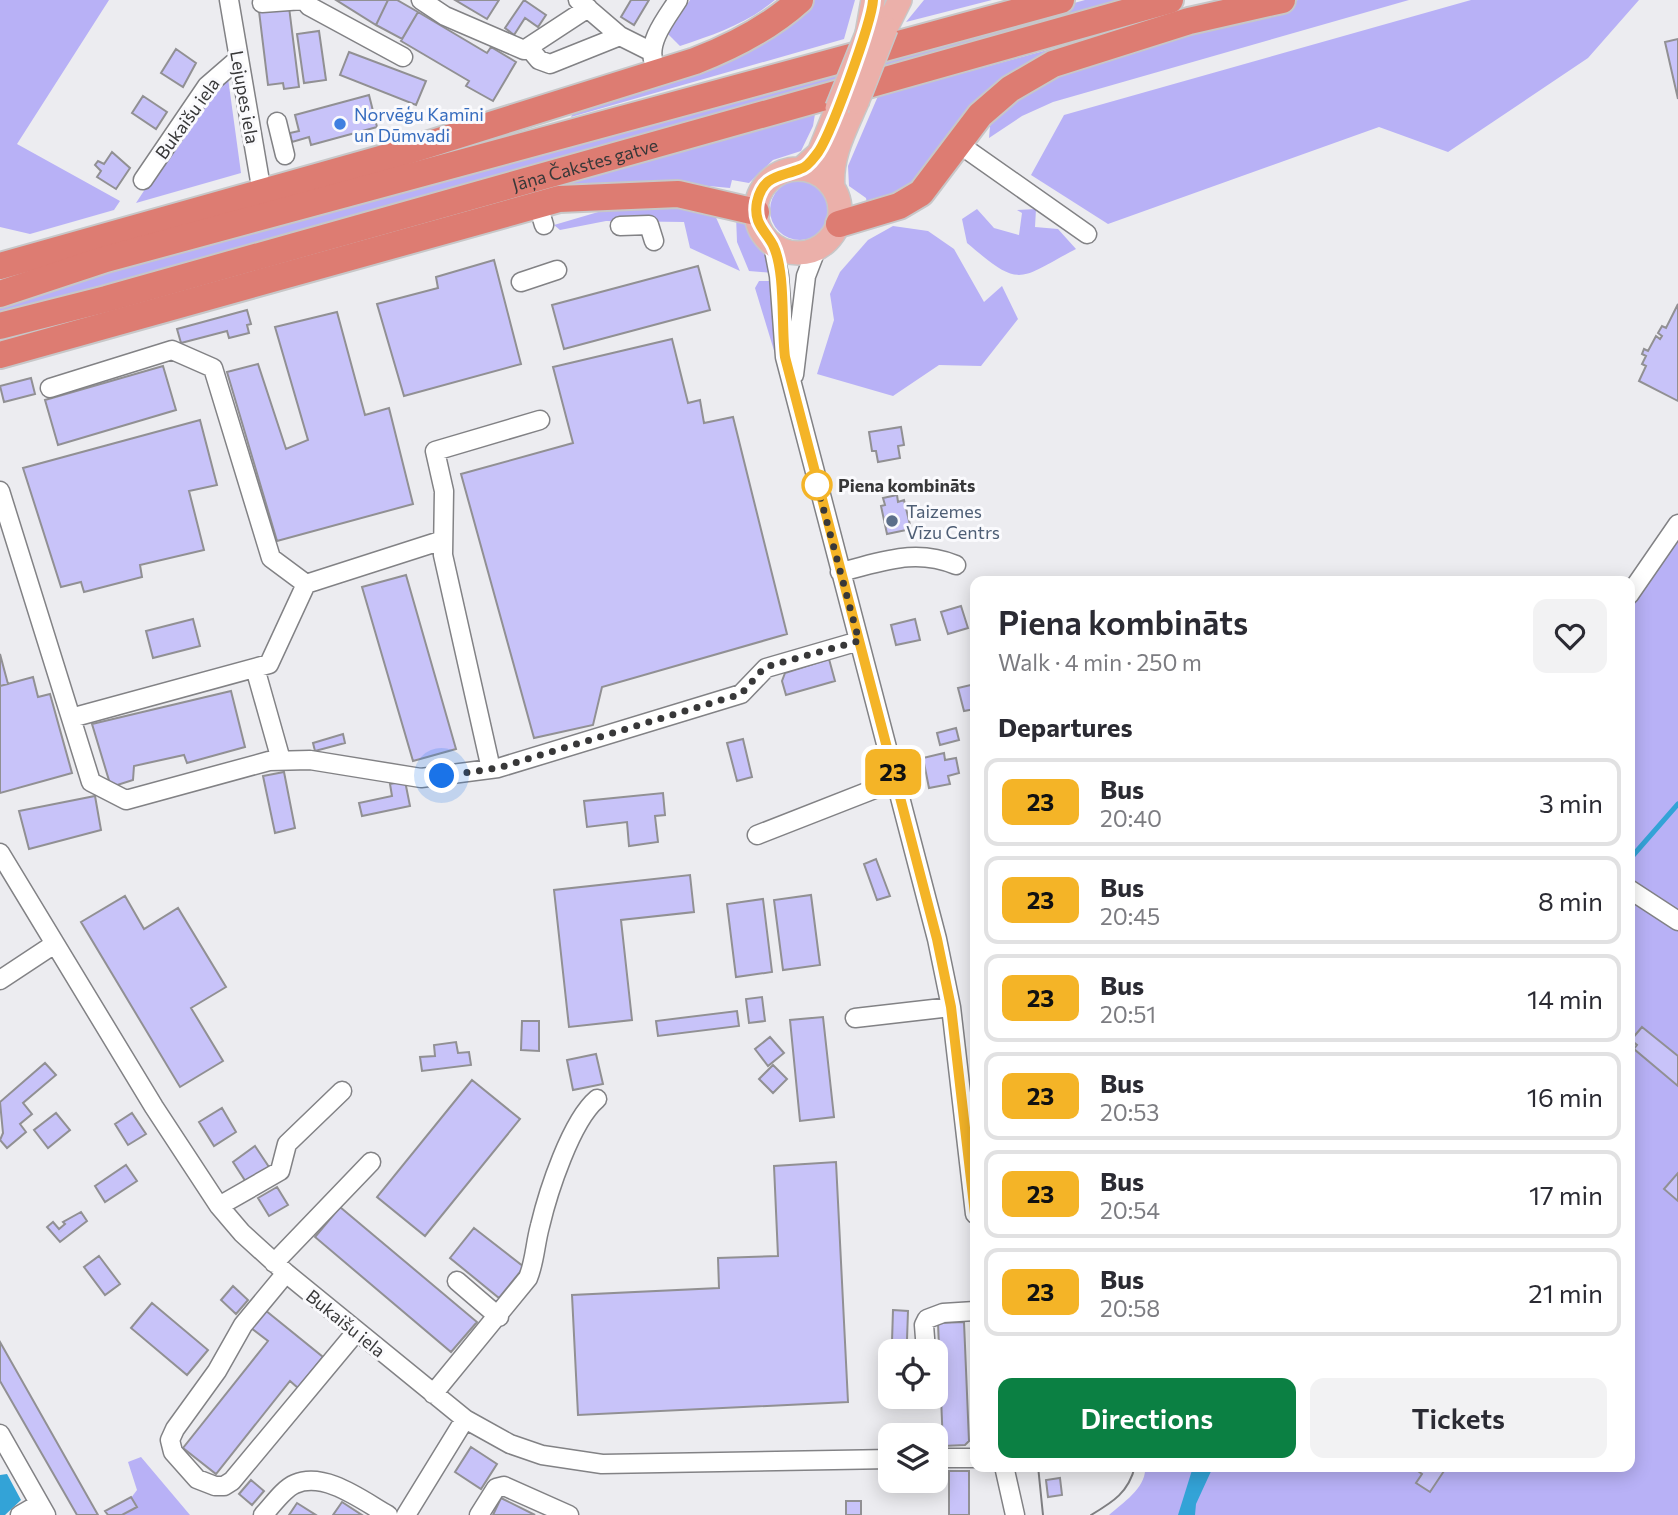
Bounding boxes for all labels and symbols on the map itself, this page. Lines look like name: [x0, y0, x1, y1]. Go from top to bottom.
street label: Lejupes iela: [226, 49, 264, 145]
street label: Bukaišu iela: [150, 73, 224, 163]
place label: Norvēģu Kamīni un Dūmvadi: [354, 103, 484, 146]
marker: Norvēģu Kamīni un Dūmvadi: [332, 116, 348, 132]
street label: Jāņa Čakstes gatve: [510, 133, 661, 195]
marker: Piena kombināts: [802, 470, 832, 500]
place label: Piena kombināts: [838, 474, 975, 496]
place label: Taizemes Vīzu Centrs: [906, 500, 1000, 543]
marker: Taizemes Vīzu Centrs: [884, 513, 900, 529]
line badge: 23: [862, 749, 924, 795]
your location: [424, 758, 459, 793]
street label: Bukaišu iela: [302, 1284, 390, 1362]

